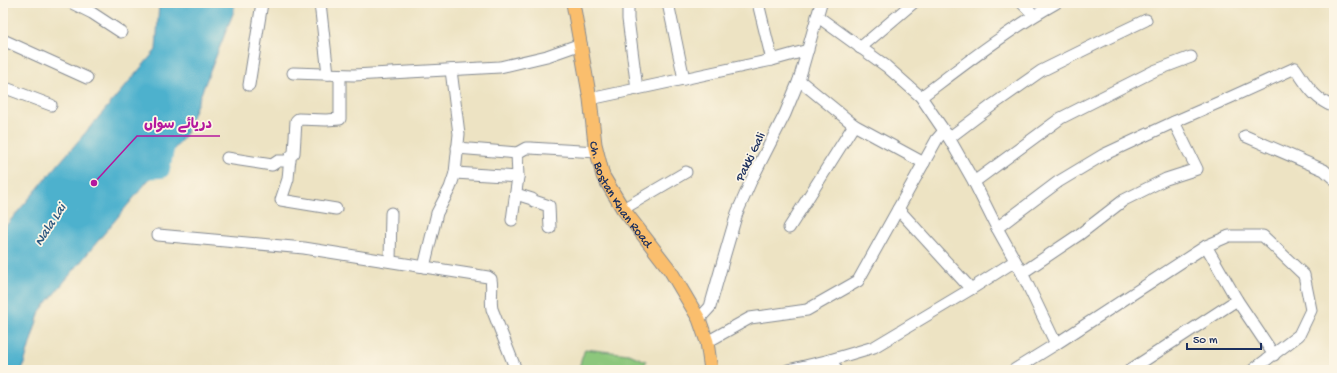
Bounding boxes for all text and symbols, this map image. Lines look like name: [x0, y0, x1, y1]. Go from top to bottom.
callout: دریائے سواں: [137, 110, 220, 136]
text: دریائے سواں: [144, 117, 212, 134]
street label: Pakki Gali: [732, 130, 770, 185]
street label: Ch. Bostan Khan Road: [585, 140, 656, 252]
water label: Nala Lai: [31, 199, 72, 250]
scale bar: [1187, 325, 1261, 351]
text: 50 m: [1193, 334, 1218, 348]

